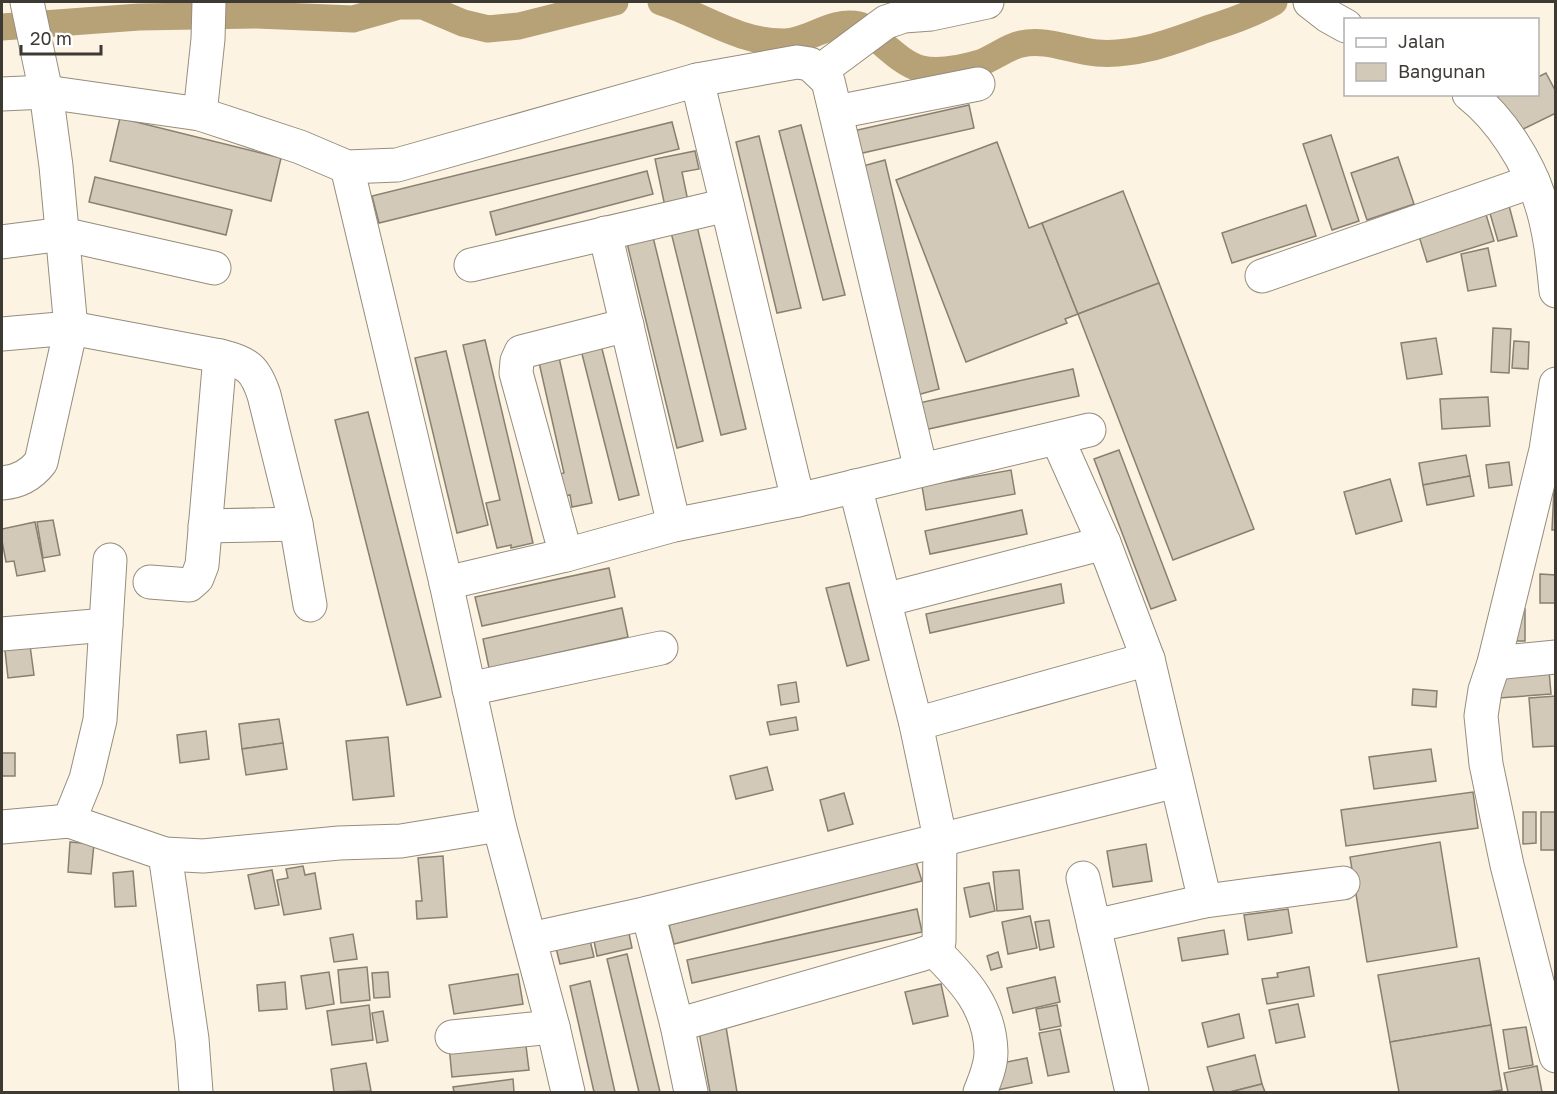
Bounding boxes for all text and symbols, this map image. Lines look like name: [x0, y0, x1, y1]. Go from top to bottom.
scale bar: [21, 18, 100, 56]
legend: [1344, 18, 1539, 96]
text: 20 m: [30, 27, 72, 49]
text: Jalan: [1398, 30, 1445, 52]
text: Bangunan: [1398, 60, 1486, 82]

